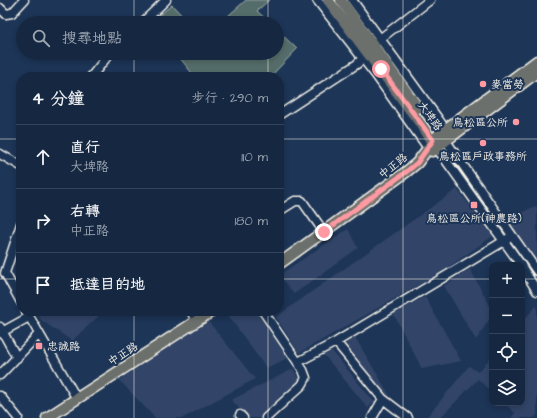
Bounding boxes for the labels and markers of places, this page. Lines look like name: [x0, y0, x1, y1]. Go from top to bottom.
place label: 麥當勞: [491, 77, 524, 92]
marker: 麥當勞: [478, 79, 488, 89]
place label: 鳥松區公所: [453, 115, 508, 130]
marker: 鳥松區公所: [511, 117, 521, 127]
marker: 鳥松區戶政事務所: [478, 138, 488, 148]
place label: 鳥松區戶政事務所: [439, 149, 527, 164]
marker: 鳥松區公所(神農路): [469, 200, 479, 210]
place label: 鳥松區公所(神農路): [426, 211, 522, 226]
place label: 忠誠路: [47, 339, 80, 354]
marker: 忠誠路: [34, 341, 44, 351]

